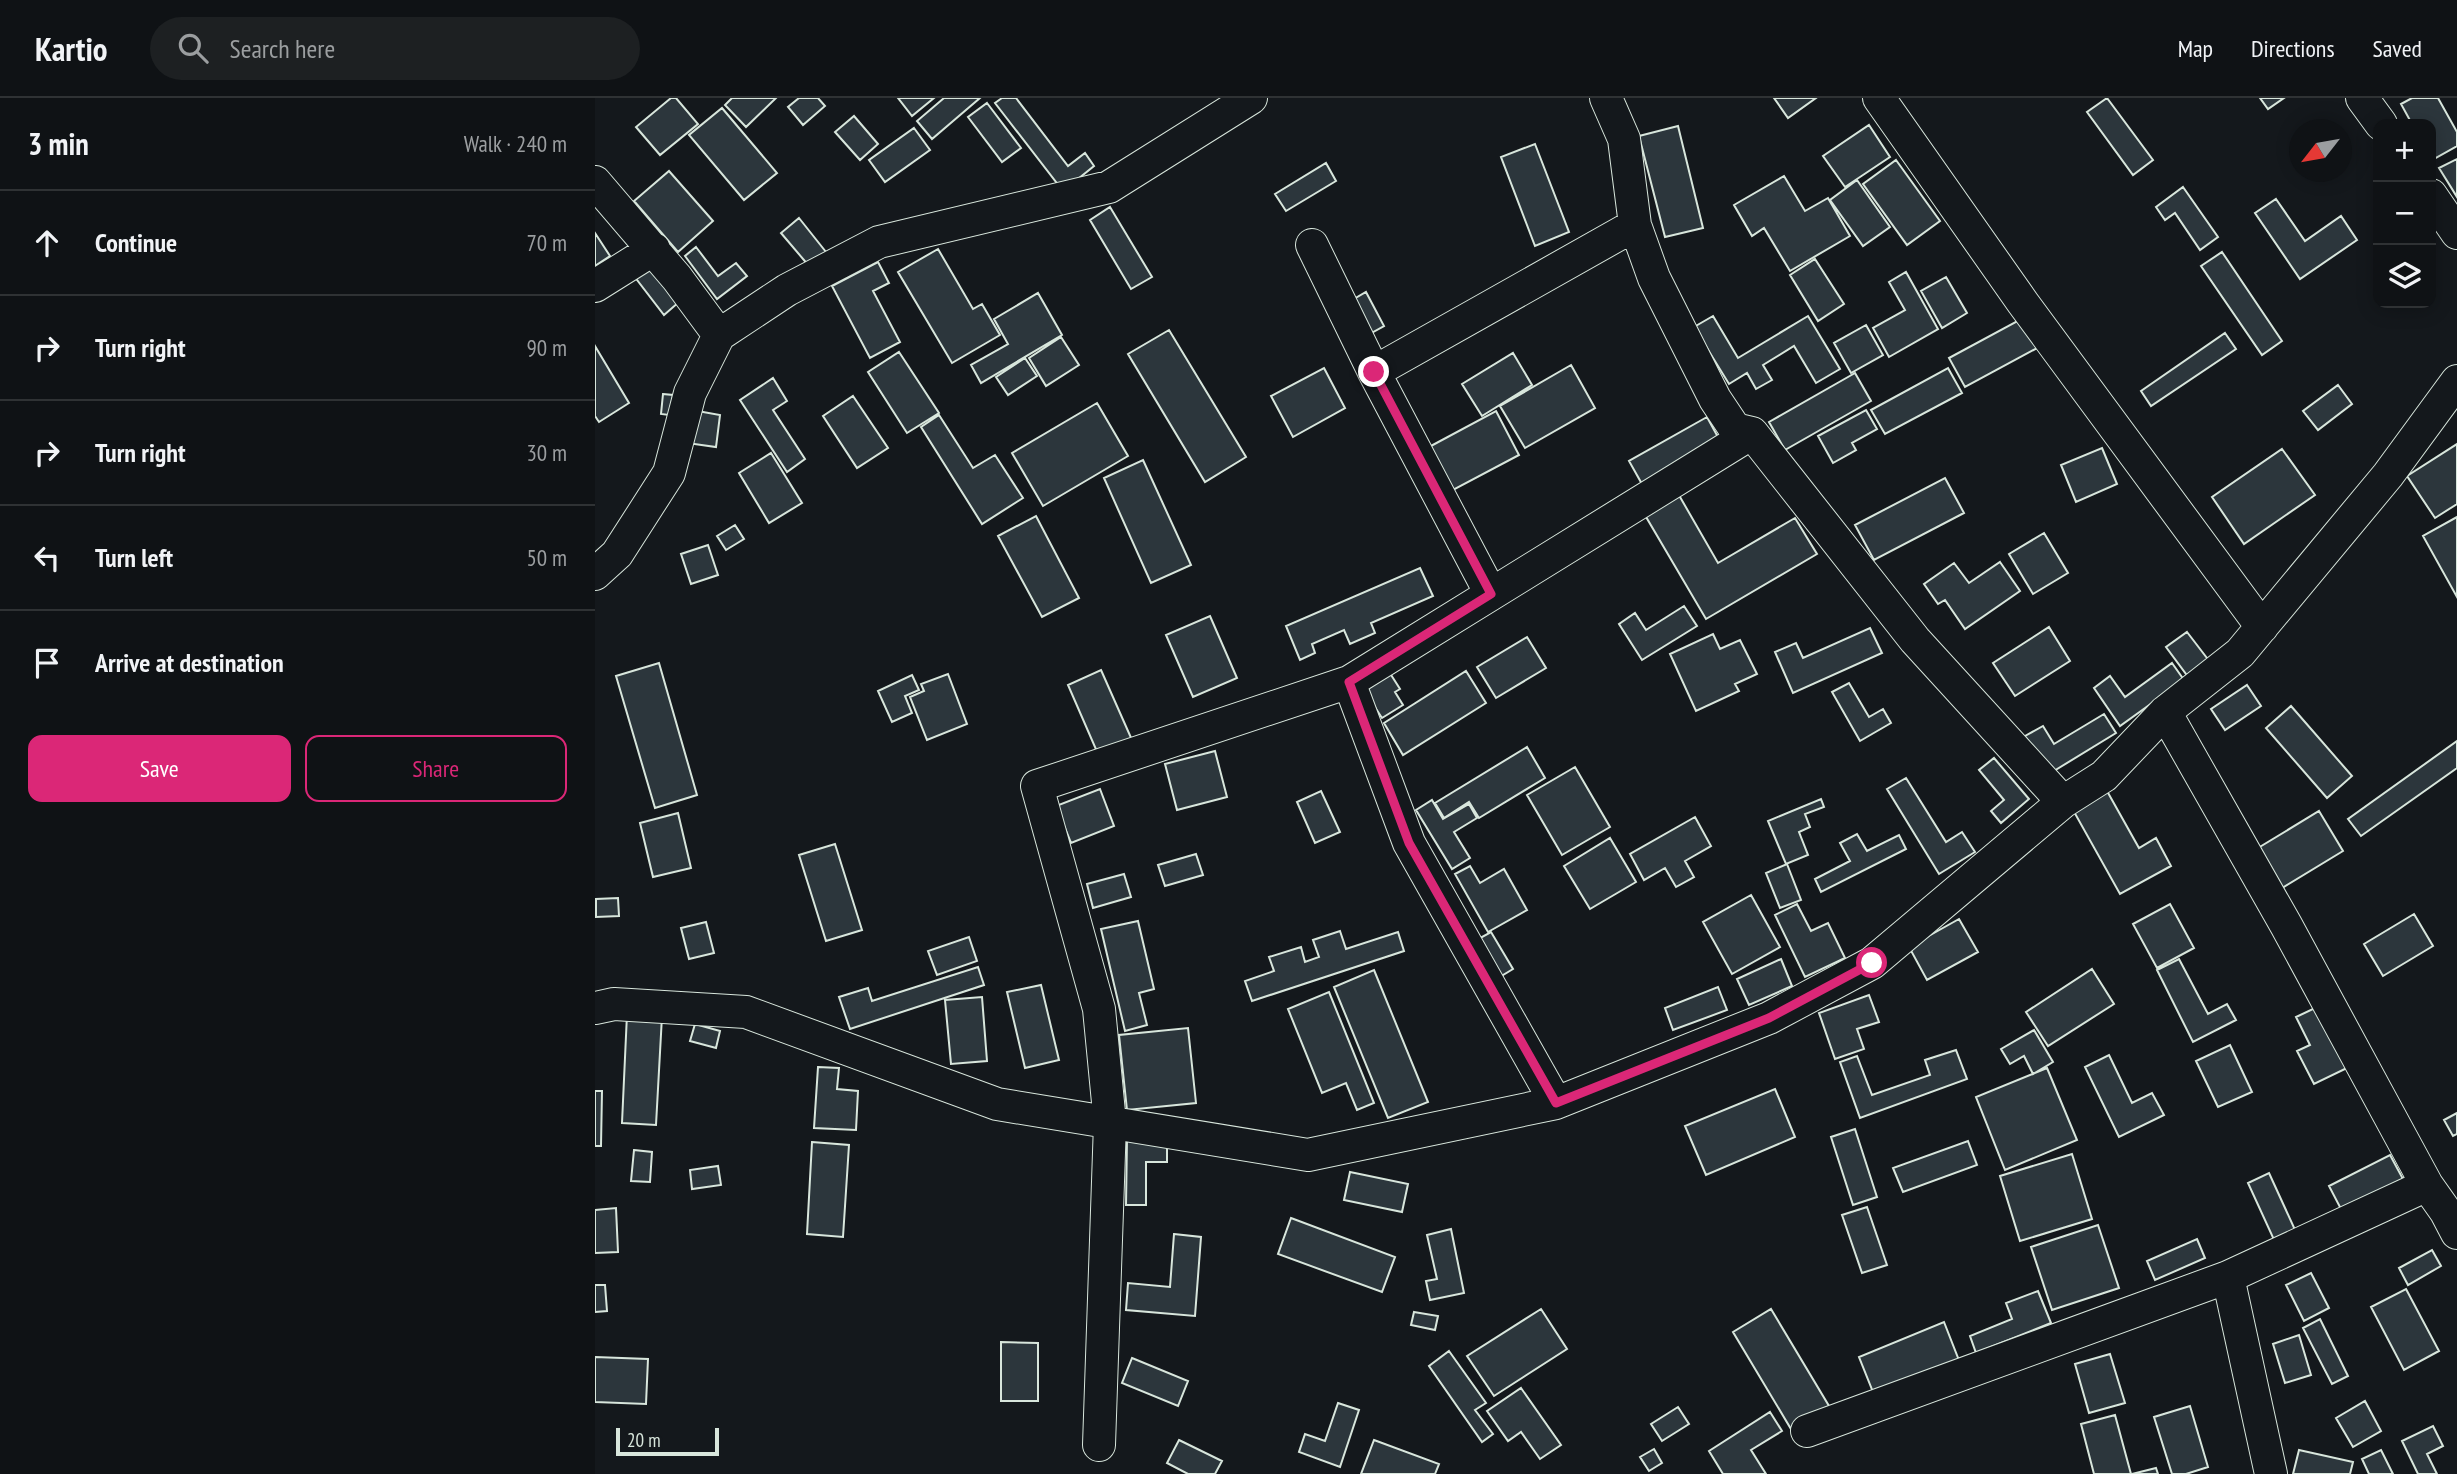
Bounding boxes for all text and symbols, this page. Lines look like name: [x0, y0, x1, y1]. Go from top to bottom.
search box: [150, 17, 640, 80]
text: Kartio: [35, 27, 108, 70]
icon: search: [174, 29, 212, 67]
text: Search here: [230, 32, 335, 65]
text: Map: [2178, 33, 2213, 64]
text: Directions: [2251, 33, 2335, 64]
text: Saved: [2373, 33, 2422, 64]
north arrow: [2289, 119, 2352, 182]
map controls: [2373, 119, 2436, 308]
button: +: [2373, 119, 2436, 182]
text: 3 min: [28, 124, 89, 163]
text: Walk · 240 m: [464, 129, 567, 158]
button: −: [2373, 182, 2436, 245]
icon: ahead: [28, 224, 66, 262]
text: Continue: [95, 226, 177, 259]
text: 70 m: [526, 228, 567, 257]
button: layers: [2373, 245, 2436, 308]
icon: right: [28, 329, 66, 367]
text: Turn right: [95, 331, 186, 364]
text: 90 m: [526, 333, 567, 362]
route end: [1358, 356, 1389, 387]
icon: right: [28, 434, 66, 472]
text: Turn right: [95, 436, 186, 469]
text: 30 m: [526, 438, 567, 467]
icon: left: [28, 539, 66, 577]
text: Turn left: [95, 541, 173, 574]
text: 50 m: [526, 543, 567, 572]
icon: arrive: [28, 644, 66, 682]
text: Arrive at destination: [95, 646, 284, 679]
button: Save: [28, 735, 291, 802]
button: Share: [305, 735, 567, 802]
route start: [1856, 947, 1887, 978]
scale bar: [616, 1425, 719, 1457]
text: 20 m: [627, 1428, 661, 1452]

